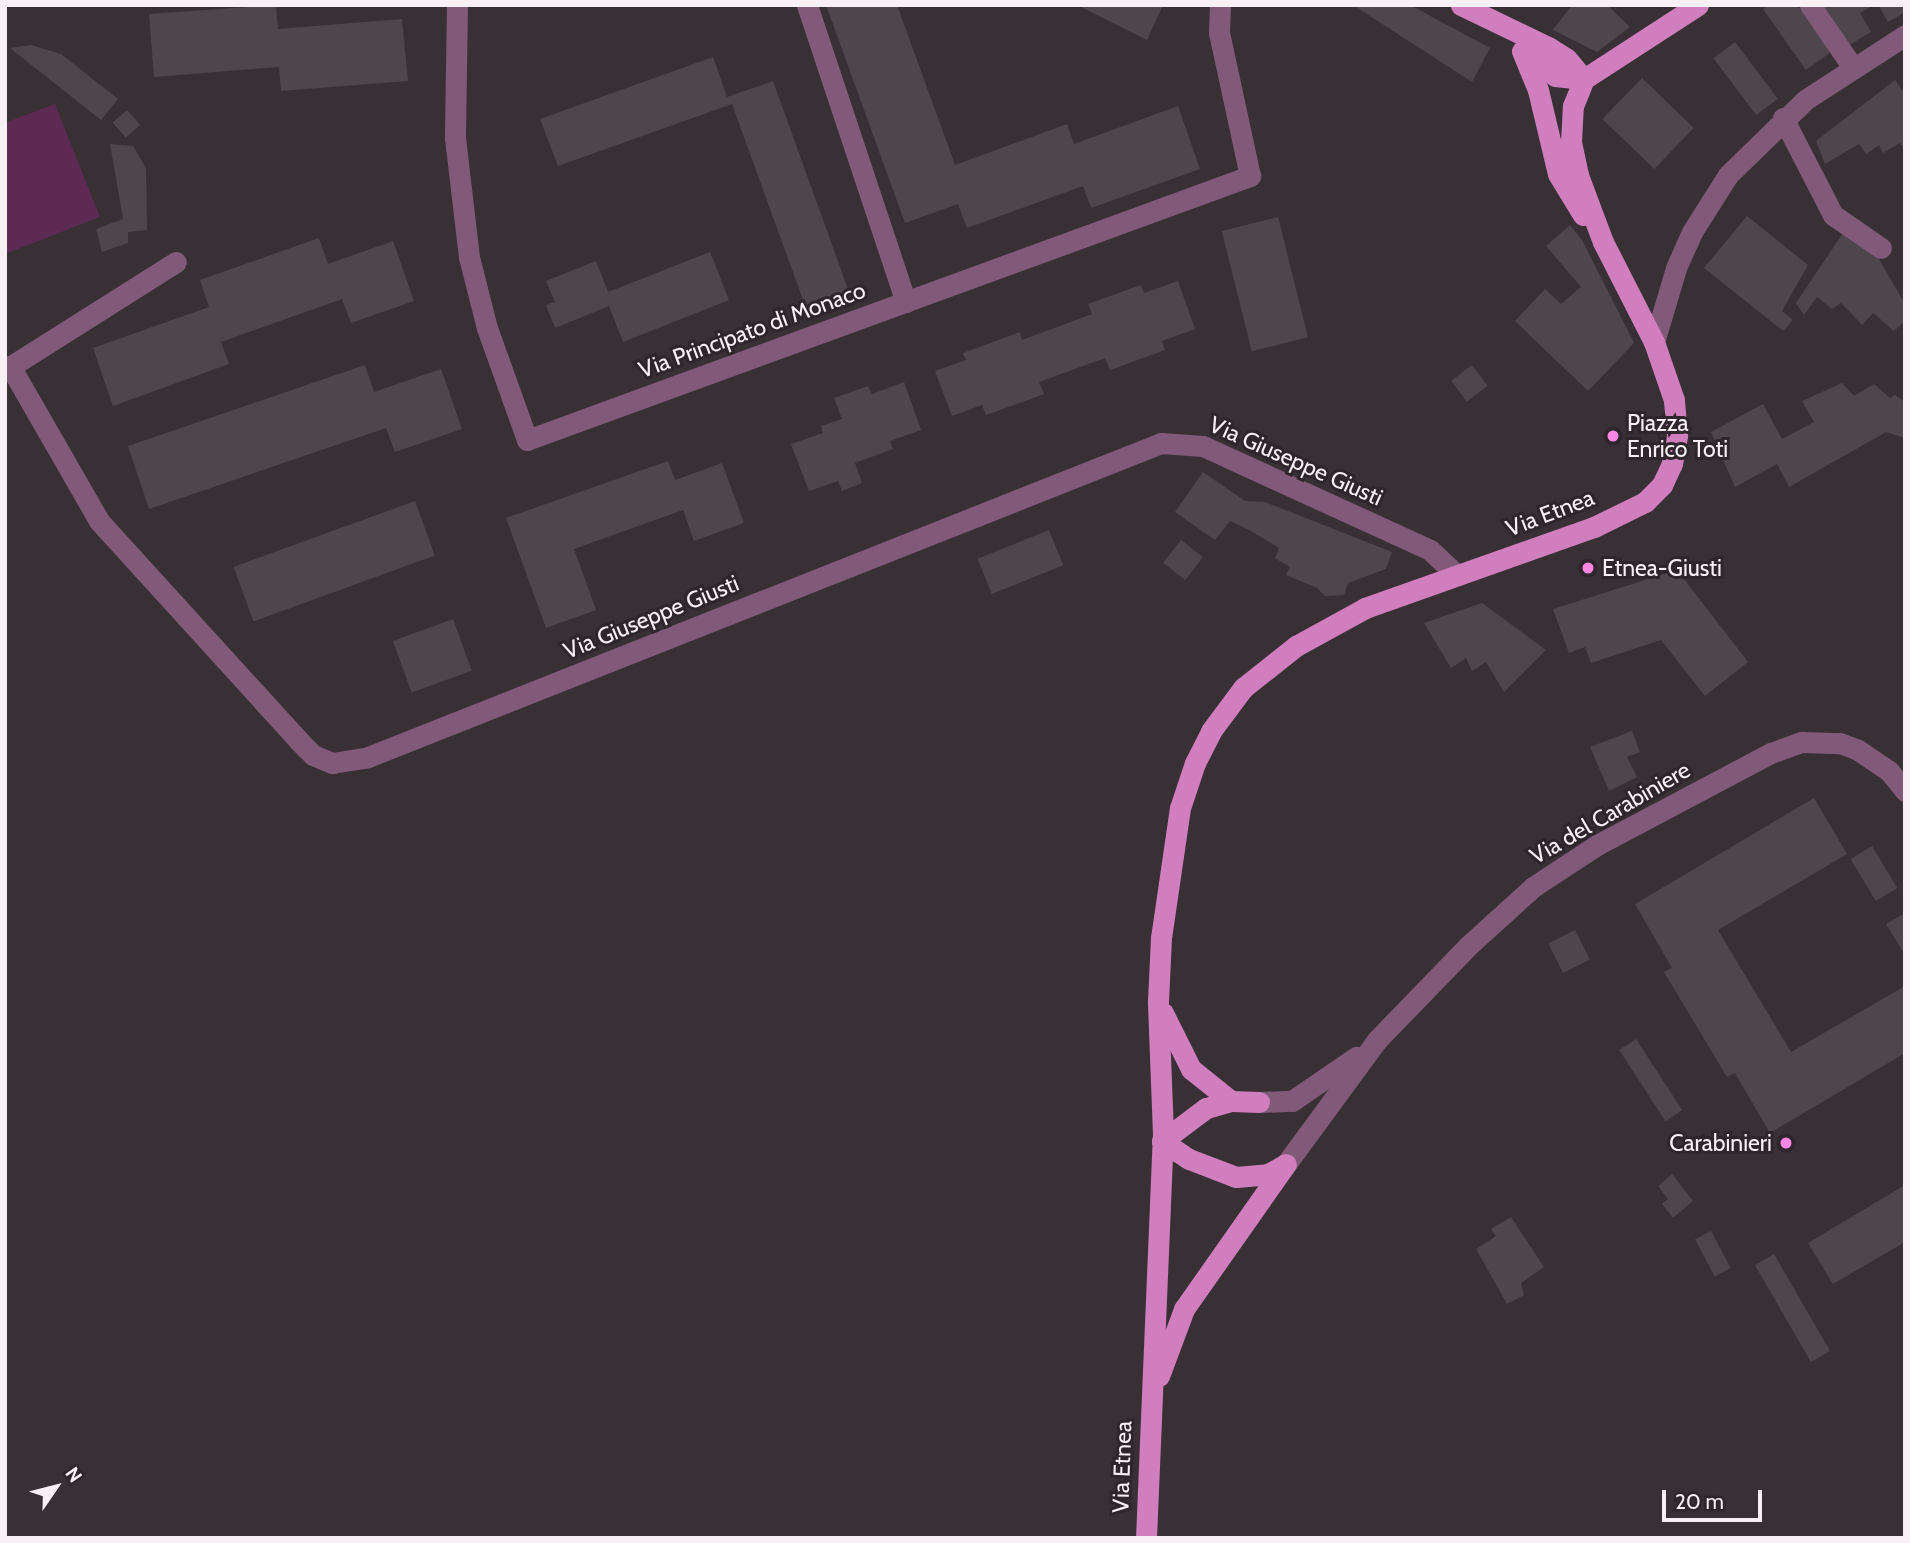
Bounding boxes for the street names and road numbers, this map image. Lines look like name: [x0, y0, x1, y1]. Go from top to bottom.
street label: Via Principato di Monaco: [635, 276, 869, 384]
street label: Via Giuseppe Giusti: [1205, 410, 1387, 512]
street label: Via Etnea: [1502, 484, 1598, 542]
street label: Via Giuseppe Giusti: [559, 569, 743, 665]
street label: Via del Carabiniere: [1525, 756, 1695, 870]
street label: Via Etnea: [1107, 1421, 1137, 1513]

